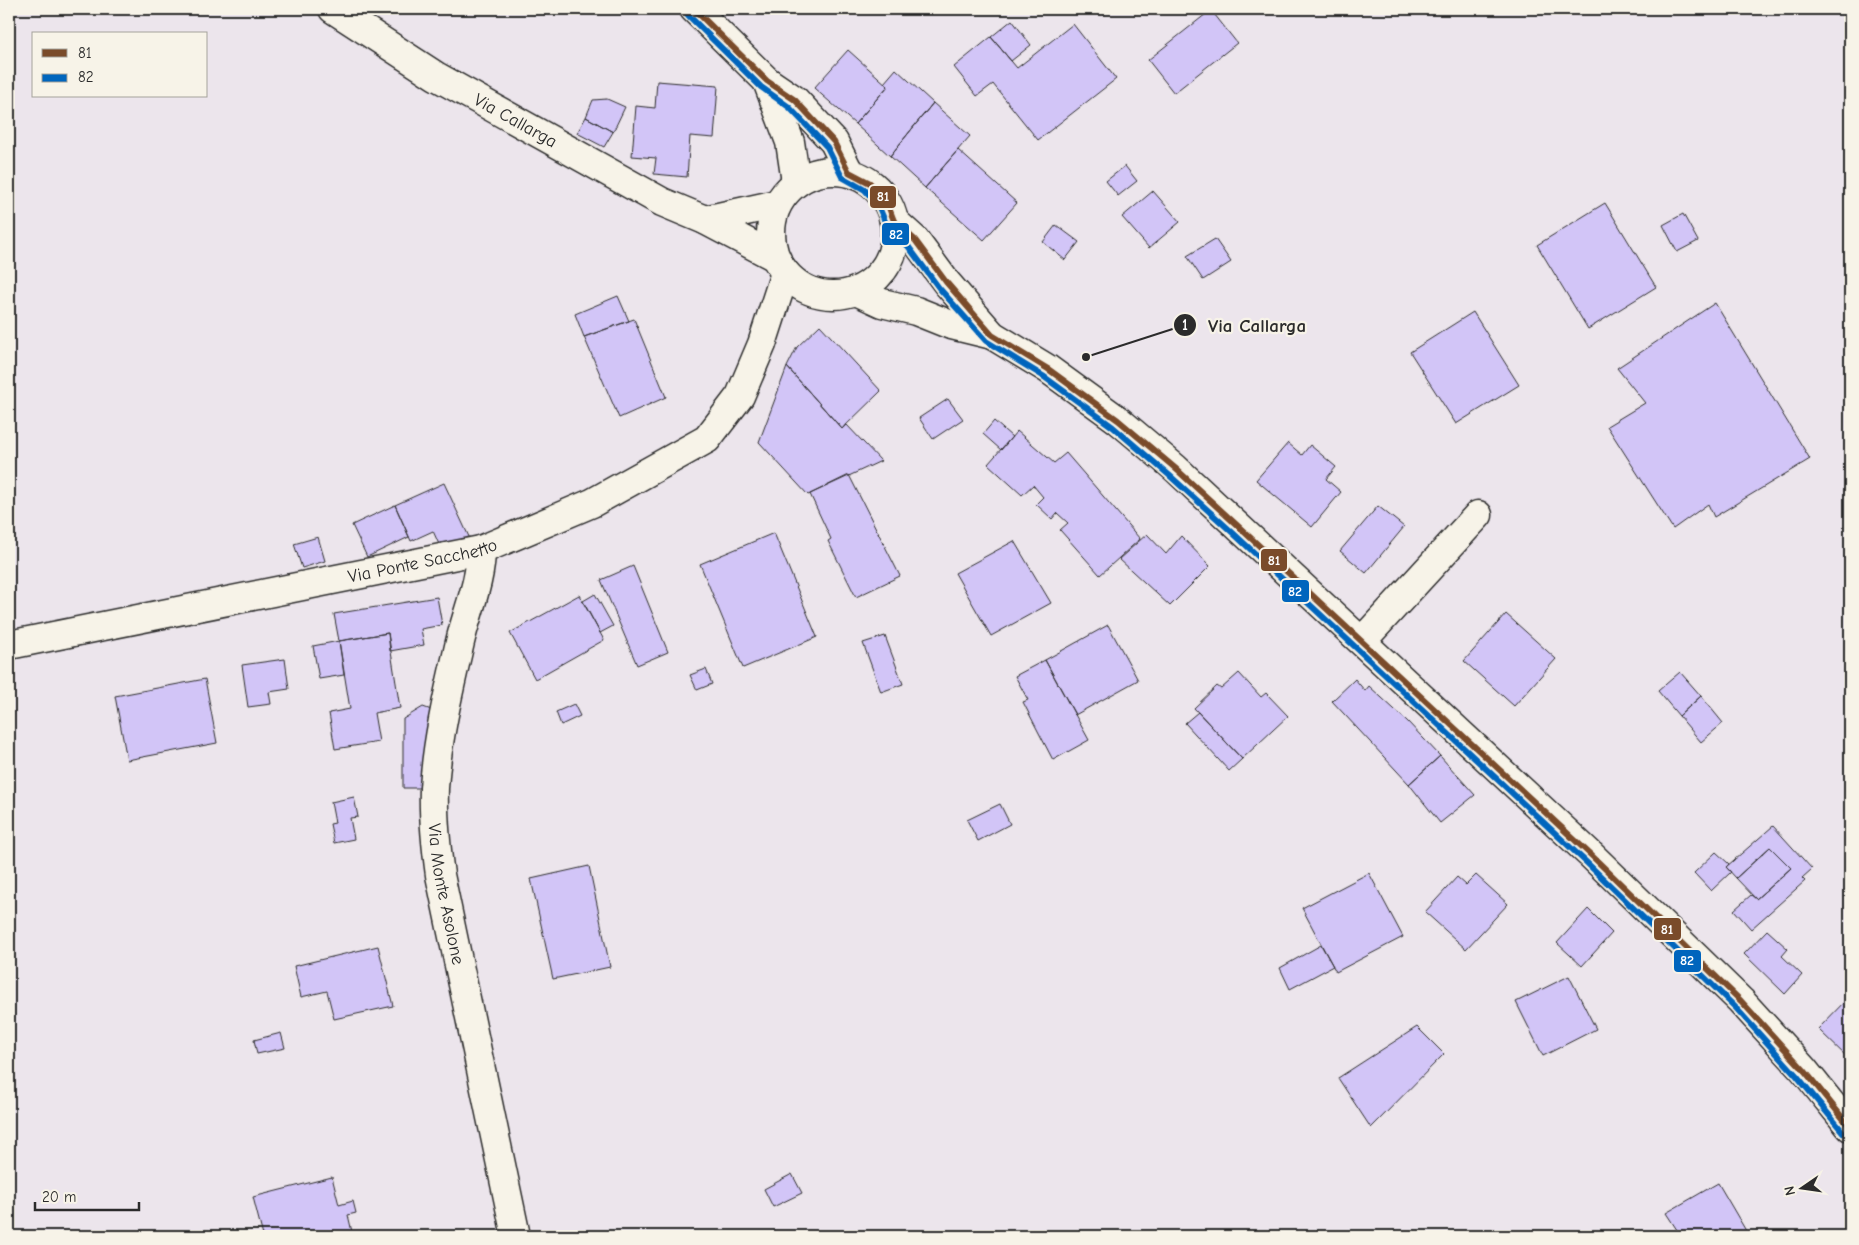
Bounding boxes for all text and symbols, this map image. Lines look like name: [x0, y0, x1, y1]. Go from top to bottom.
legend: [32, 32, 208, 98]
text: 81: [78, 44, 92, 62]
text: 82: [78, 68, 94, 86]
street label: Via Callarga: [470, 89, 561, 152]
line badge: 81: [869, 185, 897, 209]
text: 81: [877, 188, 889, 205]
line badge: 82: [881, 222, 910, 246]
text: 82: [889, 226, 903, 243]
callout: Via Callarga: [1172, 308, 1316, 342]
text: Via Callarga: [1208, 315, 1306, 337]
text: 1: [1182, 316, 1188, 334]
street label: Via Ponte Sacchetto: [346, 534, 500, 587]
line badge: 81: [1260, 548, 1288, 572]
text: 81: [1268, 552, 1280, 569]
line badge: 82: [1281, 579, 1310, 603]
text: 82: [1288, 583, 1302, 600]
street label: Via Monte Asolone: [424, 822, 469, 966]
line badge: 81: [1653, 917, 1682, 941]
text: 81: [1661, 921, 1673, 938]
line badge: 82: [1673, 949, 1702, 973]
text: 82: [1680, 952, 1694, 969]
north arrow: [1776, 1162, 1826, 1212]
scale bar: [35, 1180, 139, 1212]
text: N: [1781, 1184, 1799, 1197]
text: 20 m: [42, 1188, 76, 1206]

